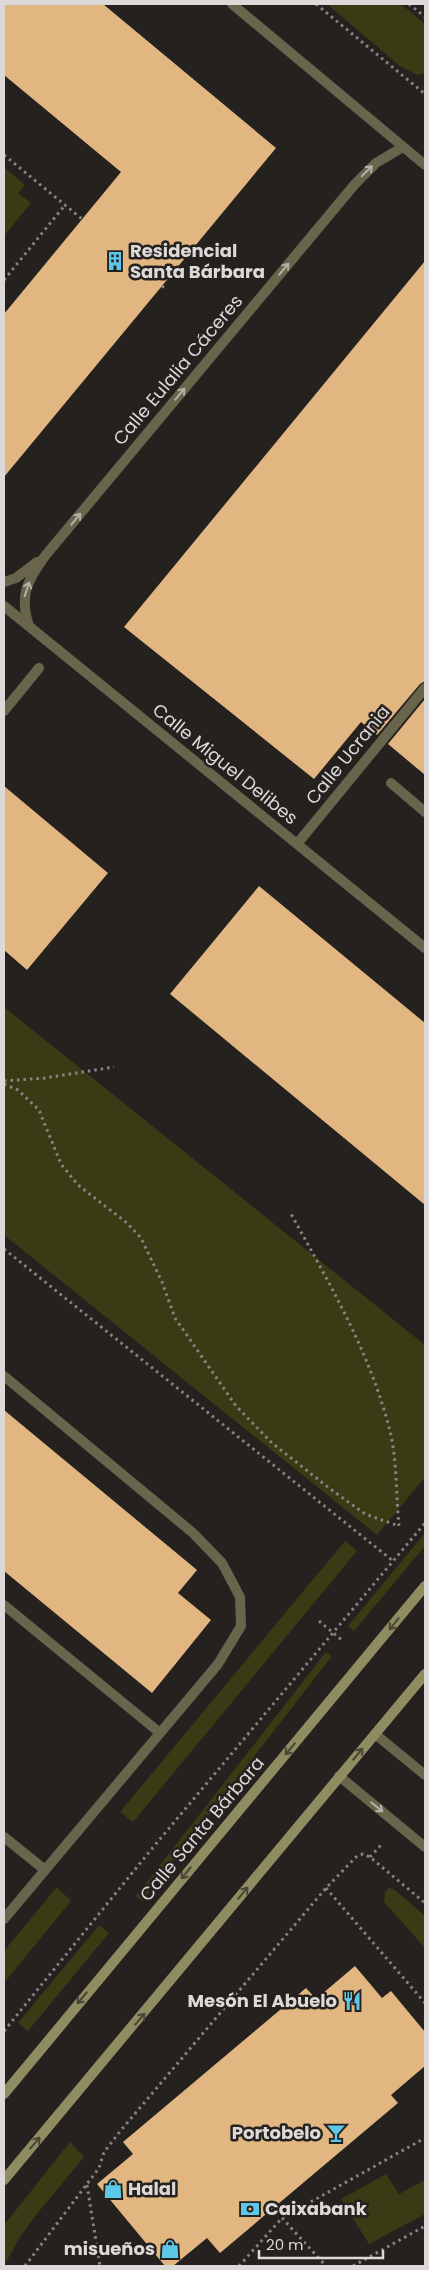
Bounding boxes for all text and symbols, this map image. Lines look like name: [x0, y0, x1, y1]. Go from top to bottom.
one-way arrow: [361, 165, 374, 177]
place label: Residencial Santa Bárbara: [130, 238, 265, 284]
building icon: Residencial Santa Bárbara: [104, 250, 126, 272]
one-way arrow: [279, 263, 290, 276]
street label: Calle Eulalia Cáceres: [107, 289, 248, 450]
one-way arrow: [174, 387, 186, 400]
one-way arrow: [70, 512, 82, 525]
one-way arrow: [22, 582, 32, 598]
street label: Calle Miguel Delibes: [147, 697, 303, 830]
street label: Calle Ucrania: [300, 700, 395, 810]
one-way arrow: [389, 1617, 400, 1630]
one-way arrow: [285, 1742, 296, 1755]
one-way arrow: [352, 1748, 363, 1761]
street label: Calle Santa Bárbara: [134, 1751, 270, 1906]
one-way arrow: [370, 1802, 383, 1813]
one-way arrow: [181, 1867, 192, 1880]
one-way arrow: [238, 1887, 249, 1900]
place label: Mesón El Abuelo: [188, 1988, 337, 2013]
restaurant icon: Mesón El Abuelo: [341, 1990, 363, 2012]
one-way arrow: [77, 1992, 88, 2005]
one-way arrow: [134, 2012, 145, 2025]
place label: Portobelo: [232, 2120, 321, 2145]
bar icon: Portobelo: [325, 2122, 347, 2144]
one-way arrow: [30, 2137, 41, 2150]
place label: Halal: [128, 2176, 176, 2201]
shop icon: Halal: [102, 2178, 124, 2200]
place label: Caixabank: [265, 2196, 368, 2221]
bank icon: Caixabank: [239, 2198, 261, 2220]
scale bar: [259, 2228, 383, 2260]
text: 20 m: [266, 2234, 304, 2255]
place label: misueños: [64, 2236, 155, 2261]
shop icon: misueños: [159, 2238, 181, 2260]

